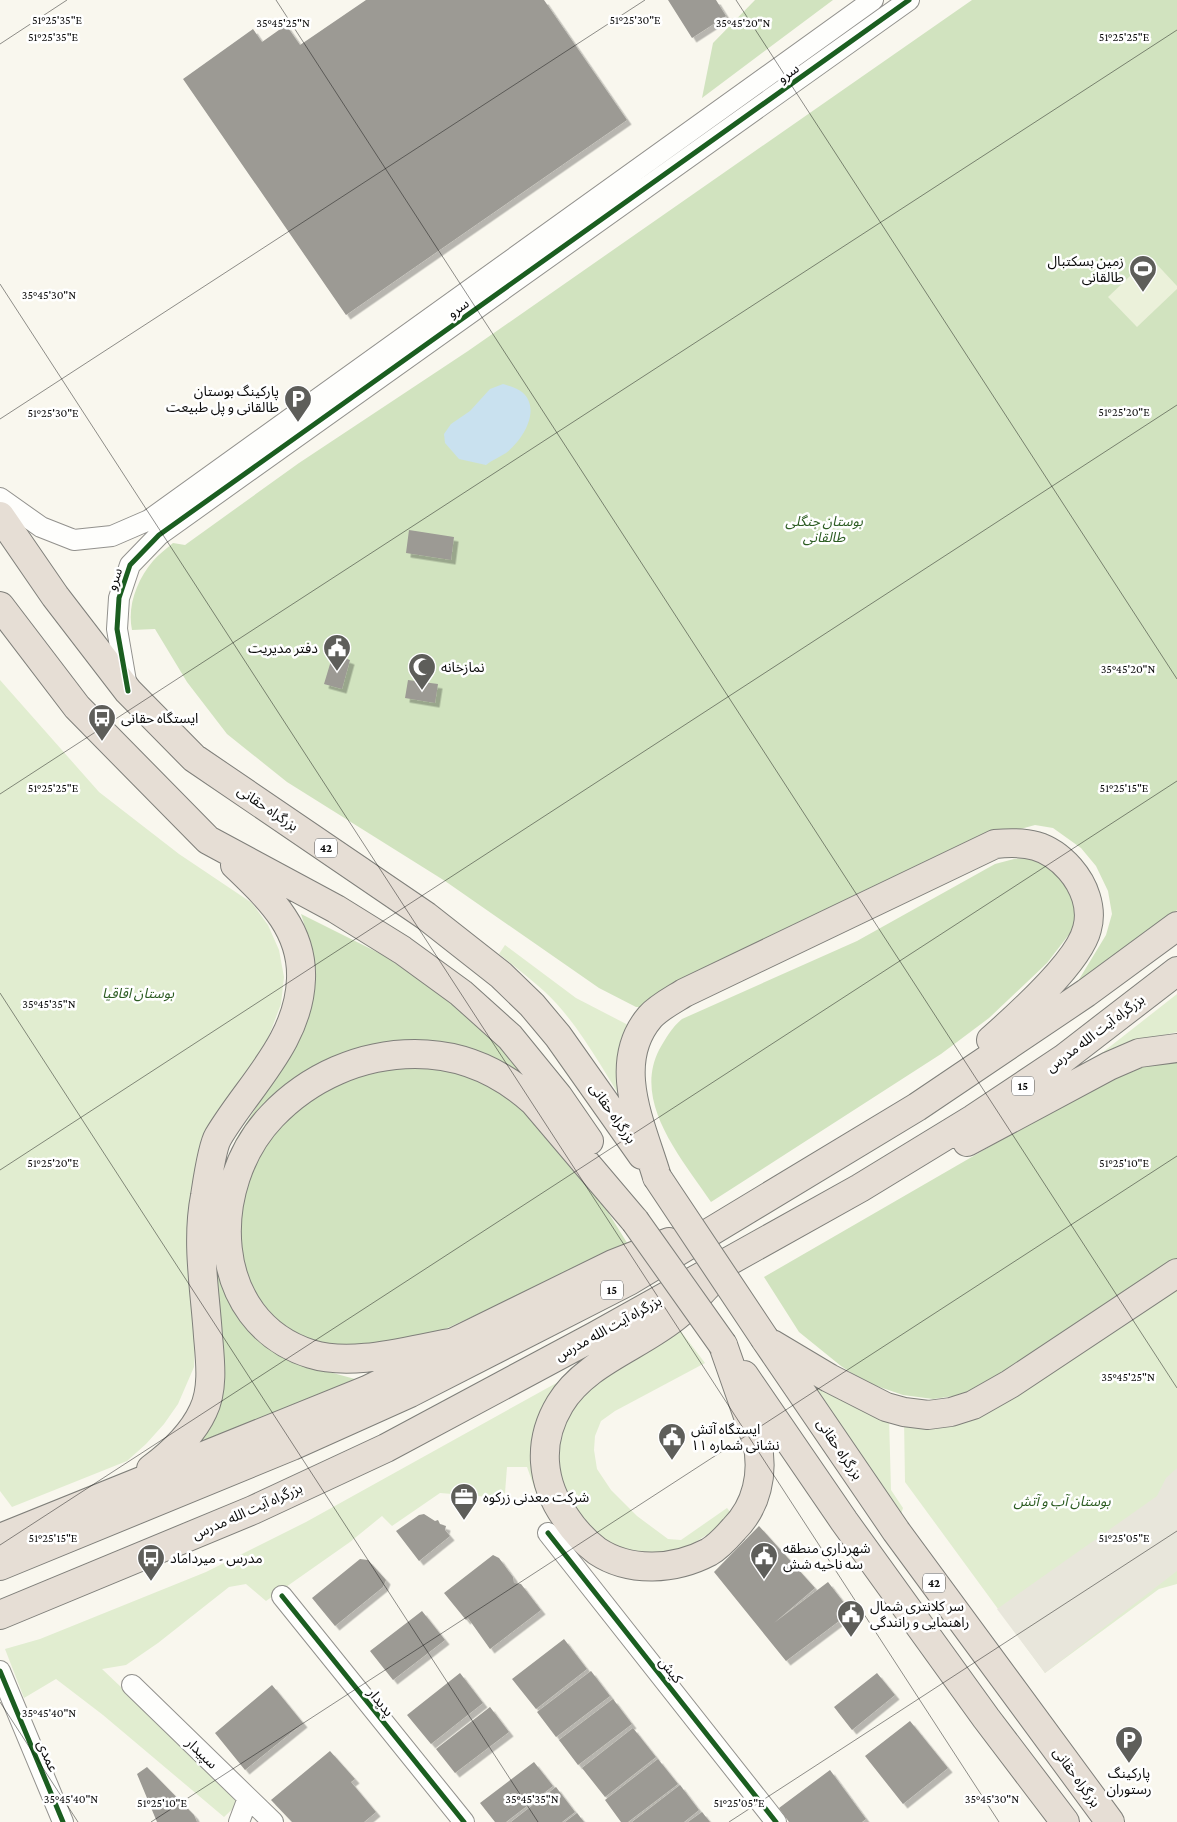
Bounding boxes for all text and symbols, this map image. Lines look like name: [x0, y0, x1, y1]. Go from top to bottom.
text: 51°25'35"E: [32, 13, 83, 27]
text: 51°25'30"E: [609, 13, 661, 27]
text: 35°45'25"N: [256, 16, 310, 30]
text: 35°45'20"N: [716, 16, 770, 30]
text: 51°25'35"E: [28, 30, 79, 44]
text: 51°25'25"E: [1099, 30, 1150, 44]
street label: سرو: [774, 60, 803, 87]
place label: زمین بسکتبال طالقانی: [1047, 253, 1124, 286]
sports icon: زمین بسکتبال طالقانی: [1128, 254, 1158, 293]
text: 35°45'30"N: [22, 288, 76, 302]
street label: سرو: [444, 295, 473, 322]
place label: پارکینگ بوستان طالقانی و پل طبیعت: [166, 383, 279, 417]
parking icon: پارکینگ بوستان طالقانی و پل طبیعت: [283, 384, 313, 423]
text: 51°25'20"E: [1098, 405, 1150, 419]
text: 51°25'30"E: [27, 406, 79, 420]
park label: بوستان جنگلی طالقانی: [785, 513, 863, 546]
street label: سرو: [103, 566, 126, 593]
public building icon: دفتر مدیریت: [322, 633, 352, 672]
place label: دفتر مدیریت: [248, 640, 318, 657]
mosque icon: نمازخانه: [407, 652, 437, 691]
place label: نمازخانه: [441, 659, 485, 676]
text: 35°45'20"N: [1101, 662, 1155, 676]
bus stop icon: ایستگاه حقانی: [87, 703, 117, 742]
place label: ایستگاه حقانی: [121, 710, 198, 727]
text: 51°25'25"E: [28, 781, 79, 795]
text: 51°25'15"E: [1100, 781, 1149, 795]
street label: بزرگراه حقانی: [234, 782, 302, 835]
road number: 42: [315, 838, 337, 858]
park label: بوستان اقاقیا: [102, 985, 174, 1002]
street label: بزرگراه آیت الله مدرس: [1043, 991, 1148, 1076]
text: 35°45'35"N: [22, 997, 76, 1011]
road number: 15: [1012, 1076, 1034, 1096]
street label: بزرگراه حقانی: [586, 1080, 640, 1147]
text: 51°25'20"E: [27, 1156, 79, 1170]
text: 51°25'10"E: [1099, 1156, 1149, 1170]
road number: 15: [601, 1280, 623, 1300]
street label: بزرگراه آیت الله مدرس: [552, 1292, 665, 1365]
text: 35°45'25"N: [1101, 1370, 1155, 1384]
street label: بزرگراه حقانی: [813, 1416, 866, 1483]
place label: ایستگاه آتش نشانی شماره ۱۱: [691, 1421, 780, 1454]
public building icon: ایستگاه آتش نشانی شماره ۱۱: [657, 1422, 687, 1461]
street label: بزرگراه آیت الله مدرس: [189, 1479, 305, 1543]
office icon: شرکت معدنی زرکوه: [449, 1482, 479, 1521]
place label: شرکت معدنی زرکوه: [483, 1489, 589, 1506]
park label: بوستان آب و آتش: [1014, 1493, 1111, 1510]
text: 51°25'15"E: [29, 1531, 78, 1545]
text: 51°25'05"E: [1098, 1531, 1150, 1545]
place label: شهرداری منطقه سه ناحیه شش: [783, 1540, 870, 1573]
public building icon: شهرداری منطقه سه ناحیه شش: [749, 1541, 779, 1580]
bus stop icon: مدرس - میرداماد: [136, 1543, 166, 1582]
place label: مدرس - میرداماد: [170, 1550, 263, 1567]
road number: 42: [923, 1574, 945, 1592]
place label: سر کلانتری شمال راهنمایی و رانندگی: [870, 1598, 969, 1631]
public building icon: سر کلانتری شمال راهنمایی و رانندگی: [836, 1599, 866, 1638]
street label: کیش: [655, 1654, 686, 1687]
street label: پدیدار: [363, 1684, 397, 1721]
text: 35°45'40"N: [22, 1706, 76, 1720]
parking icon: پارکینگ رستوران: [1114, 1725, 1144, 1764]
street label: سپیدار: [181, 1734, 221, 1773]
street label: عمدی: [33, 1738, 62, 1775]
street label: بزرگراه حقانی: [1049, 1744, 1104, 1811]
place label: پارکینگ رستوران: [1106, 1765, 1152, 1798]
text: 35°45'40"N: [44, 1792, 98, 1806]
text: 35°45'35"N: [505, 1792, 559, 1806]
text: 35°45'30"N: [965, 1792, 1019, 1806]
text: 51°25'10"E: [137, 1796, 187, 1810]
text: 51°25'05"E: [713, 1796, 765, 1810]

